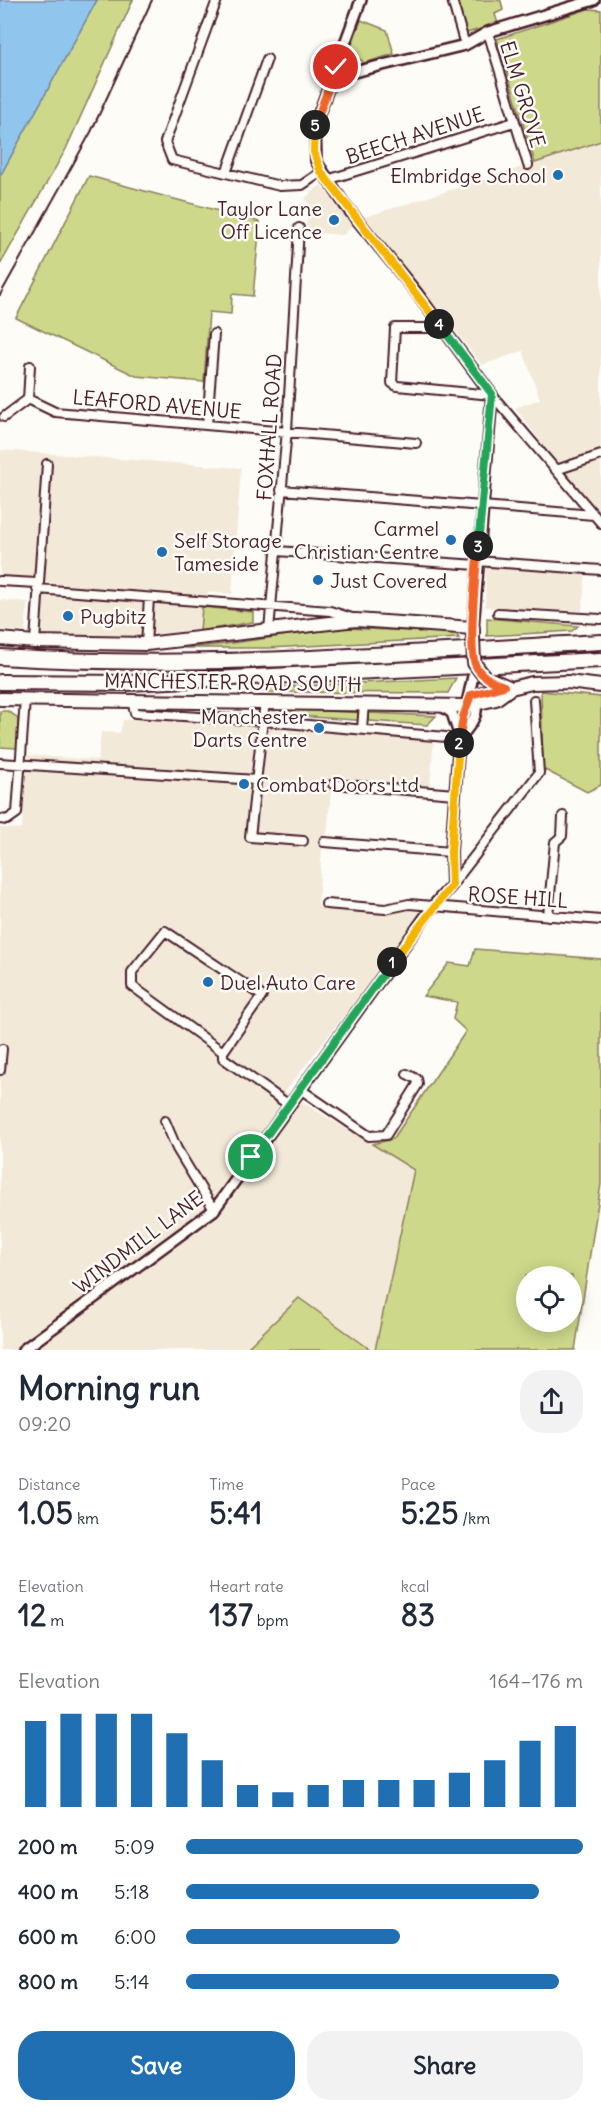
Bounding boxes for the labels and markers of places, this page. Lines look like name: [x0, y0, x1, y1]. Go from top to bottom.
pin: [310, 41, 361, 92]
pin: 5: [300, 110, 330, 140]
place label: Elmbridge School: [390, 163, 546, 188]
marker: Elmbridge School: [551, 168, 565, 182]
place label: Taylor Lane Off Licence: [217, 196, 322, 244]
marker: Taylor Lane Off Licence: [327, 213, 341, 227]
pin: 4: [424, 309, 454, 339]
place label: Carmel Christian Centre: [294, 516, 439, 564]
place label: Self Storage Tameside: [174, 528, 282, 576]
pin: 3: [463, 531, 493, 561]
marker: Carmel Christian Centre: [444, 533, 458, 547]
marker: Self Storage Tameside: [155, 545, 169, 559]
place label: Just Covered: [330, 568, 447, 593]
marker: Just Covered: [311, 573, 325, 587]
place label: Pugbitz: [80, 604, 147, 629]
marker: Pugbitz: [61, 609, 75, 623]
place label: Manchester Darts Centre: [193, 704, 307, 752]
marker: Manchester Darts Centre: [312, 721, 326, 735]
pin: 2: [444, 728, 474, 758]
place label: Combat Doors Ltd: [256, 772, 420, 797]
marker: Combat Doors Ltd: [237, 777, 251, 791]
pin: 1: [377, 947, 407, 977]
place label: Duel Auto Care: [220, 970, 356, 995]
marker: Duel Auto Care: [201, 975, 215, 989]
pin: [225, 1131, 276, 1182]

